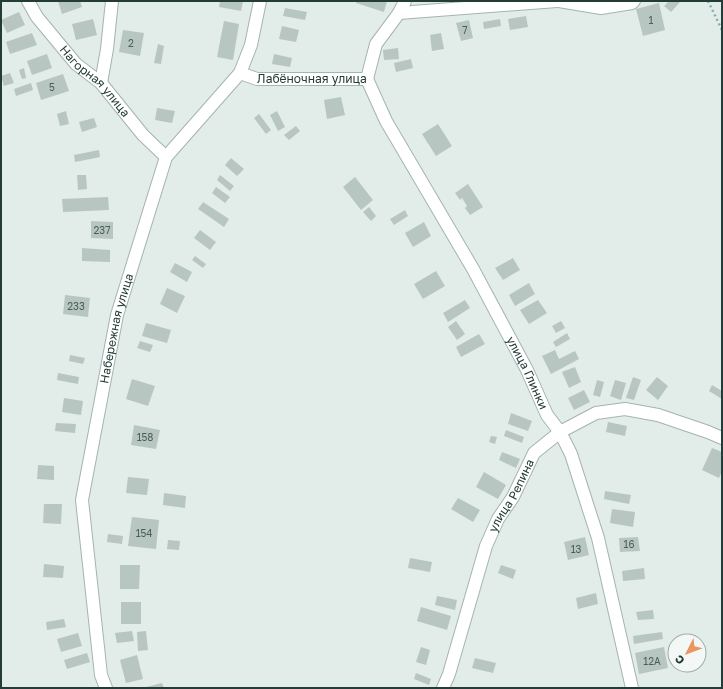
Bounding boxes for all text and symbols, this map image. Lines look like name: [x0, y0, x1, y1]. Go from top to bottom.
house number: 1: [649, 14, 654, 26]
house number: 7: [462, 24, 468, 36]
house number: 2: [128, 37, 134, 49]
street label: Нагорная улица: [57, 42, 133, 120]
street label: Лабёночная улица: [257, 71, 367, 86]
house number: 5: [49, 81, 55, 93]
house number: 237: [94, 224, 110, 236]
street label: Набережная улица: [96, 271, 136, 385]
house number: 233: [67, 300, 85, 312]
street label: улица Глинки: [503, 334, 552, 412]
house number: 158: [137, 431, 153, 443]
street label: улица Репина: [485, 456, 537, 534]
house number: 154: [136, 527, 152, 539]
house number: 16: [624, 538, 634, 550]
house number: 13: [571, 543, 581, 555]
north arrow: [667, 633, 707, 673]
text: С: [672, 653, 687, 667]
house number: 12А: [643, 655, 661, 667]

